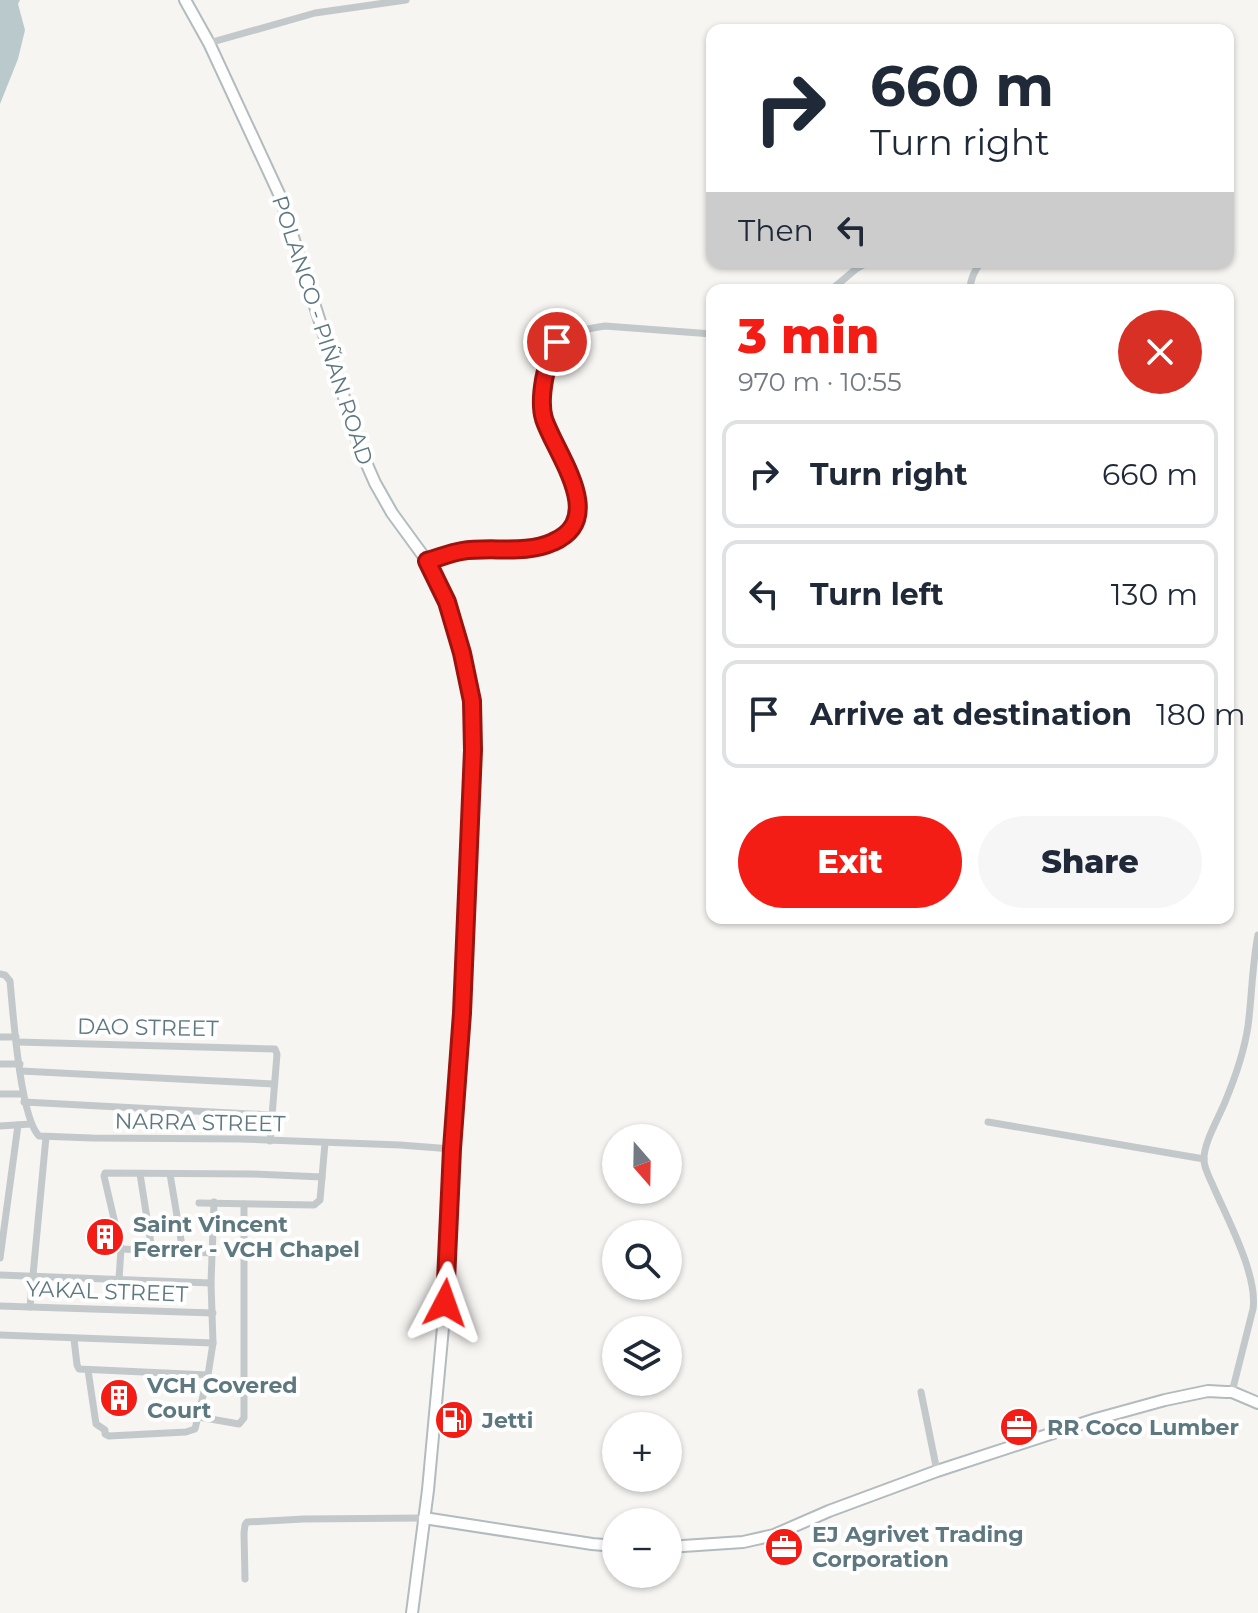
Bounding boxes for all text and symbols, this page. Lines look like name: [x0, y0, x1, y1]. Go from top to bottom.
text: 660 m: [870, 52, 1054, 120]
icon: right: [738, 56, 842, 160]
text: Turn right: [870, 120, 1050, 164]
street label: POLANCO - PIÑAN ROAD: [266, 192, 379, 468]
icon: left: [830, 208, 874, 252]
text: Then: [738, 212, 814, 249]
text: 3 min: [738, 307, 880, 365]
pin: [523, 308, 591, 376]
button: close: [1118, 310, 1202, 394]
icon: arrive: [535, 320, 579, 364]
text: 970 m · 10:55: [738, 366, 902, 398]
icon: right: [742, 452, 786, 496]
text: Turn right: [810, 456, 967, 493]
text: 660 m: [1102, 456, 1198, 493]
icon: left: [742, 572, 786, 616]
text: Turn left: [810, 576, 943, 613]
text: 130 m: [1111, 576, 1198, 613]
icon: arrive: [742, 692, 786, 736]
text: Arrive at destination: [810, 696, 1132, 733]
text: 180 m: [1156, 696, 1246, 733]
button: Exit: [738, 816, 962, 908]
button: Share: [978, 816, 1202, 908]
street label: DAO STREET: [77, 1013, 219, 1042]
street label: NARRA STREET: [114, 1108, 286, 1137]
north arrow: [602, 1124, 682, 1204]
map controls: [602, 1124, 682, 1588]
place label: Saint Vincent Ferrer - VCH Chapel: [133, 1211, 360, 1263]
building icon: Saint Vincent Ferrer - VCH Chapel: [84, 1216, 126, 1258]
button: search: [602, 1220, 682, 1300]
position arrow: [403, 1261, 487, 1345]
street label: YAKAL STREET: [25, 1275, 189, 1308]
button: layers: [602, 1316, 682, 1396]
place label: VCH Covered Court: [146, 1372, 298, 1424]
building icon: VCH Covered Court: [98, 1377, 140, 1419]
fuel station icon: Jetti: [433, 1399, 475, 1441]
office icon: RR Coco Lumber: [998, 1406, 1040, 1448]
place label: Jetti: [481, 1407, 533, 1434]
button: +: [602, 1412, 682, 1492]
place label: RR Coco Lumber: [1047, 1414, 1239, 1441]
button: −: [602, 1508, 682, 1588]
place label: EJ Agrivet Trading Corporation: [812, 1521, 1024, 1573]
office icon: EJ Agrivet Trading Corporation: [763, 1526, 805, 1568]

